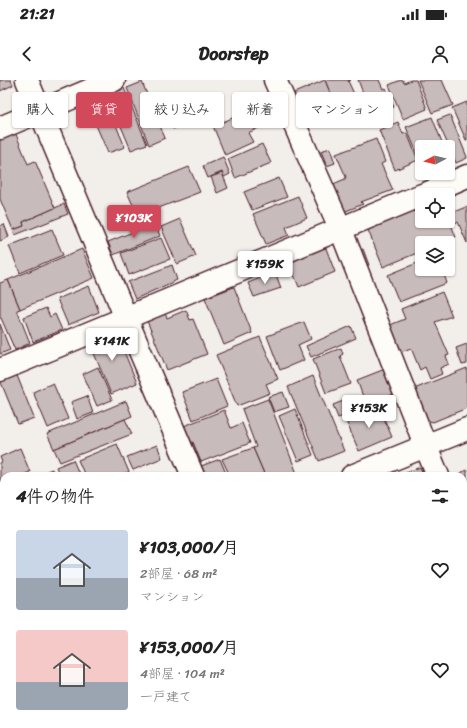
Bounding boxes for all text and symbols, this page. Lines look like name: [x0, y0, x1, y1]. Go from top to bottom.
text: 21:21: [20, 1, 55, 27]
text: Doorstep: [198, 38, 269, 70]
icon: back: [16, 43, 38, 65]
icon: person: [429, 43, 451, 65]
chip: 購入: [12, 92, 68, 128]
chip: 賃貸: [76, 92, 132, 128]
chip: 絞り込み: [140, 92, 224, 128]
chip: 新着: [232, 92, 288, 128]
chip: マンション: [296, 92, 393, 128]
north arrow: [415, 140, 455, 180]
map controls: [415, 140, 455, 276]
button: locate: [415, 188, 455, 228]
pin: ¥103K: [106, 205, 162, 239]
text: ¥103K: [116, 206, 152, 229]
button: layers: [415, 236, 455, 276]
pin: ¥159K: [237, 251, 293, 285]
text: ¥159K: [247, 252, 283, 275]
pin: ¥141K: [84, 328, 140, 362]
text: ¥141K: [95, 329, 129, 352]
pin: ¥153K: [341, 395, 397, 429]
text: ¥153K: [351, 396, 387, 419]
text: 4件の物件: [16, 481, 95, 511]
icon: filters: [429, 485, 451, 507]
text: ¥103,000/月: [140, 532, 239, 562]
icon: home: [48, 546, 96, 594]
icon: heart: [429, 559, 451, 581]
text: 2部屋 · 68 m²: [140, 562, 217, 585]
text: マンション: [140, 585, 204, 608]
text: ¥153,000/月: [140, 632, 239, 662]
icon: home: [48, 646, 96, 694]
icon: heart: [429, 659, 451, 681]
text: 4部屋 · 104 m²: [140, 662, 225, 685]
text: 一戸建て: [140, 685, 192, 708]

